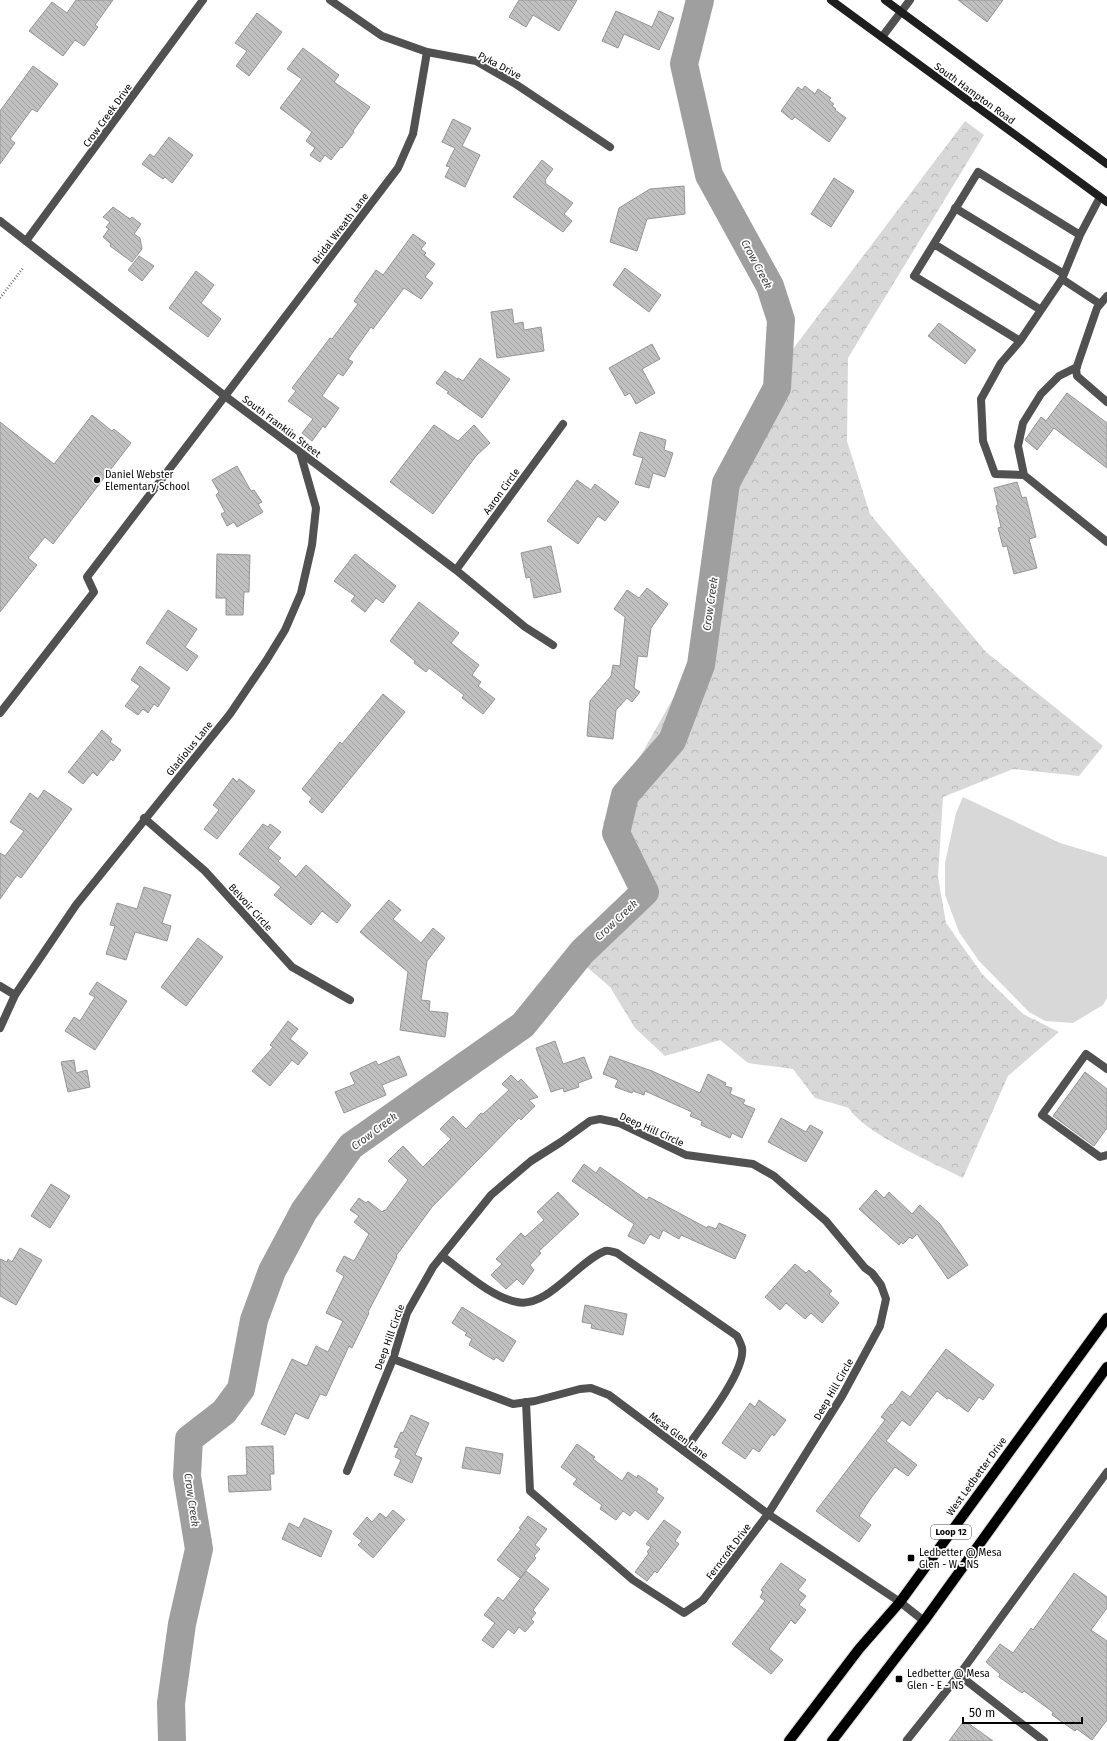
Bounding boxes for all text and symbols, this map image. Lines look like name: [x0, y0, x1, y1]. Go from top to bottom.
street label: Pyka Drive: [476, 50, 523, 82]
street label: South Hampton Road: [932, 60, 1017, 127]
street label: Crow Creek Drive: [81, 81, 135, 150]
street label: Bridal Wreath Lane: [310, 191, 371, 267]
water label: Crow Creek: [738, 237, 775, 291]
street label: South Franklin Street: [240, 393, 323, 460]
street label: Aaron Circle: [481, 466, 523, 517]
place label: Daniel Webster Elementary School: [105, 469, 190, 493]
marker: Daniel Webster Elementary School: [92, 475, 102, 485]
water label: Crow Creek: [700, 576, 721, 632]
street label: Gladiolus Lane: [164, 719, 216, 778]
street label: Belvoir Circle: [226, 882, 275, 934]
water label: Crow Creek: [592, 897, 641, 944]
water label: Crow Creek: [349, 1110, 400, 1153]
street label: Deep Hill Circle: [618, 1110, 686, 1149]
street label: Deep Hill Circle: [372, 1303, 407, 1372]
street label: Deep Hill Circle: [811, 1357, 856, 1422]
street label: Mesa Glen Lane: [647, 1410, 710, 1462]
street label: West Ledbetter Drive: [944, 1435, 1009, 1518]
water label: Crow Creek: [181, 1472, 202, 1528]
street label: Ferncroft Drive: [704, 1521, 754, 1582]
road number: Loop 12: [931, 1525, 971, 1539]
place label: Ledbetter @ Mesa Glen - W - NS: [919, 1547, 1002, 1571]
marker: Ledbetter @ Mesa Glen - W - NS: [906, 1553, 916, 1563]
place label: Ledbetter @ Mesa Glen - E - NS: [907, 1668, 990, 1692]
marker: Ledbetter @ Mesa Glen - E - NS: [894, 1674, 904, 1684]
scale bar: [963, 1699, 1082, 1725]
text: 50 m: [969, 1706, 995, 1720]

